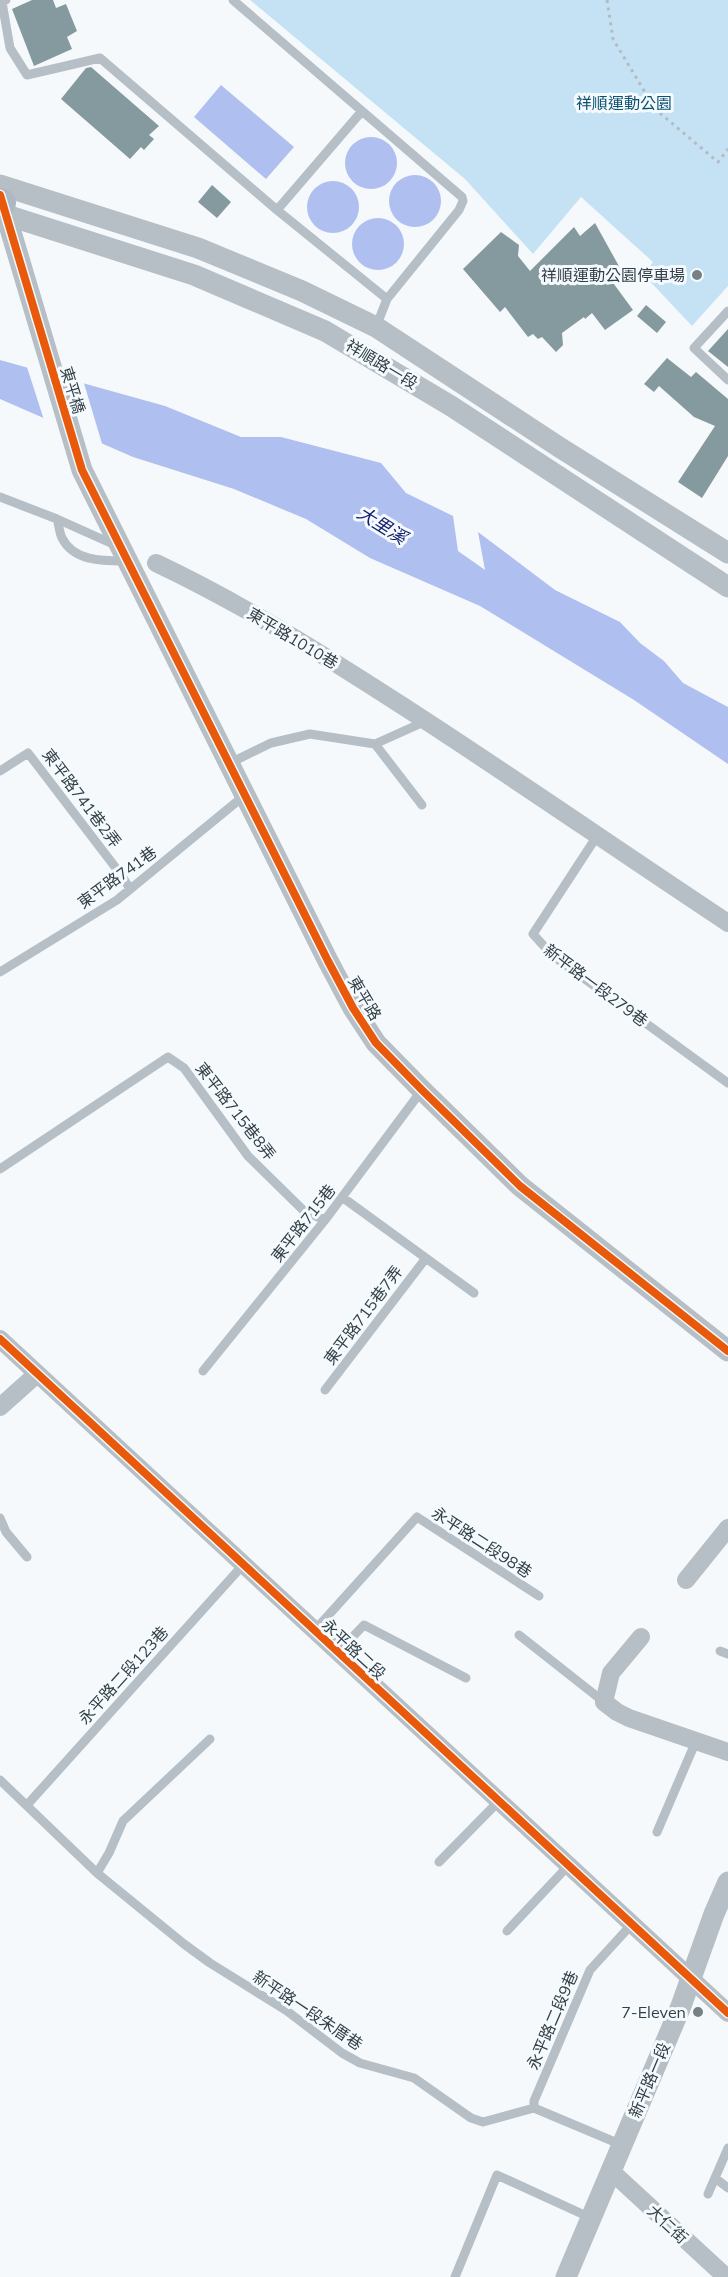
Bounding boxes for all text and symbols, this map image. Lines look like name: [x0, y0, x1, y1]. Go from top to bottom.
park label: 祥順運動公園: [576, 93, 672, 113]
place label: 祥順運動公園停車場: [541, 265, 685, 285]
marker: 祥順運動公園停車場: [690, 268, 704, 282]
street label: 祥順路一段: [343, 335, 421, 393]
street label: 東平橋: [56, 364, 90, 416]
water label: 大里溪: [353, 501, 414, 551]
street label: 東平路1010巷: [244, 603, 342, 673]
street label: 東平路741巷2弄: [38, 745, 126, 851]
street label: 東平路741巷: [74, 842, 160, 912]
street label: 新平路一段279巷: [540, 939, 652, 1031]
street label: 東平路: [344, 972, 386, 1024]
street label: 東平路715巷8弄: [192, 1058, 280, 1164]
street label: 東平路715巷: [267, 1180, 339, 1266]
street label: 東平路715巷7弄: [319, 1262, 407, 1368]
street label: 永平路二段98巷: [428, 1502, 536, 1582]
street label: 永平路二段: [318, 1614, 390, 1684]
street label: 永平路二段123巷: [74, 1622, 172, 1728]
street label: 新平路一段朱厝巷: [249, 1966, 367, 2054]
street label: 永平路二段9巷: [522, 1967, 582, 2073]
place label: 7-Eleven: [621, 2002, 686, 2022]
marker: 7-Eleven: [691, 2005, 705, 2019]
street label: 新平路一段: [624, 2039, 674, 2121]
street label: 大仁街: [644, 2200, 692, 2248]

